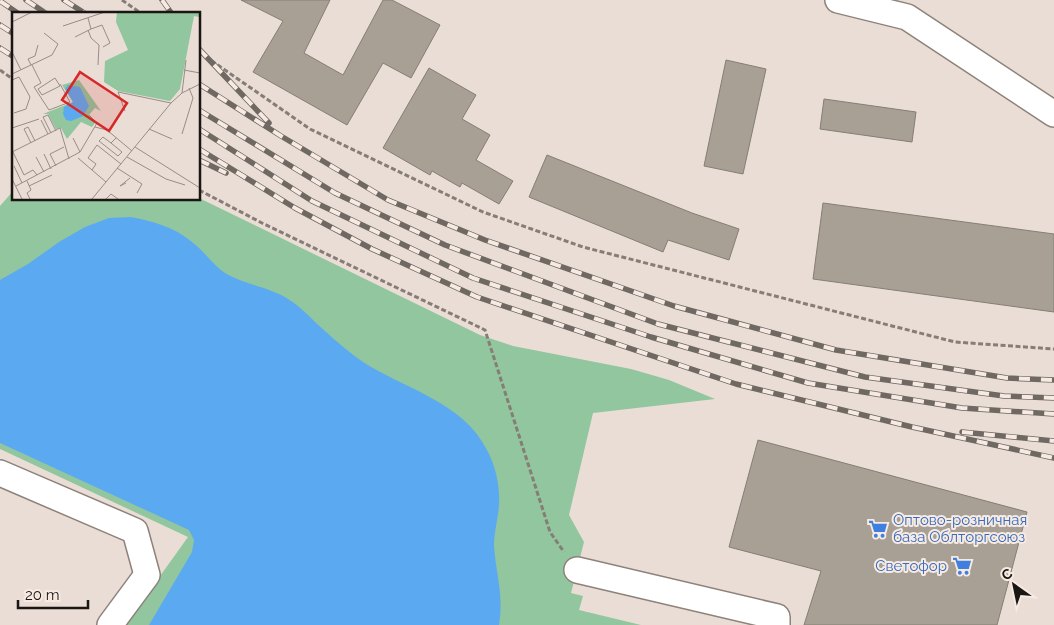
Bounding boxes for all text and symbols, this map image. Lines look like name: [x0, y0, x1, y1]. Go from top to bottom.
inset map: [12, 12, 200, 200]
place label: Оптово-розничная база Облторгсоюз: [893, 511, 1027, 546]
supermarket icon: Оптово-розничная база Облторгсоюз: [867, 518, 889, 540]
supermarket icon: Светофор: [951, 555, 973, 577]
place label: Светофор: [875, 557, 947, 575]
north arrow: [989, 560, 1039, 610]
text: С: [999, 565, 1016, 583]
scale bar: [18, 578, 88, 610]
text: 20 m: [25, 586, 60, 604]

